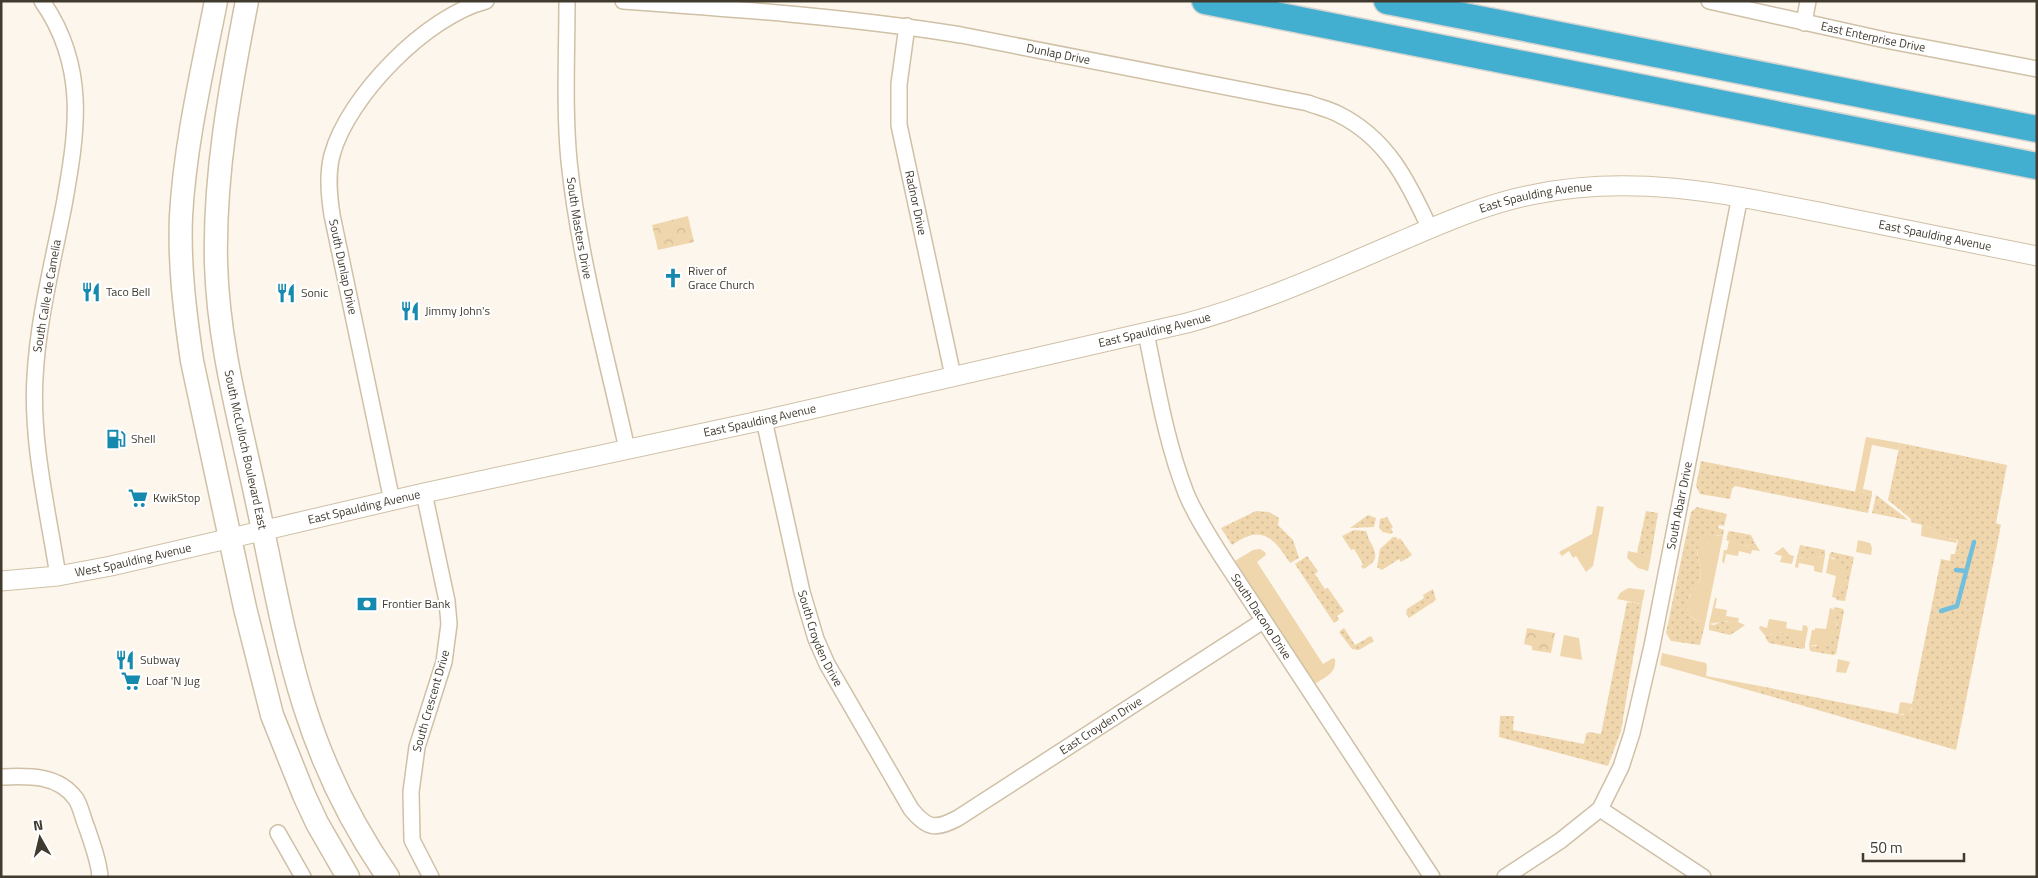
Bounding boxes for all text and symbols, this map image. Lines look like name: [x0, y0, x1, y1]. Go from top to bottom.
street label: East Enterprise Drive: [1819, 16, 1927, 57]
street label: Dunlap Drive: [1025, 38, 1092, 69]
street label: Radnor Drive: [900, 168, 932, 237]
street label: South Masters Drive: [562, 176, 598, 281]
street label: East Spaulding Avenue: [1476, 177, 1593, 218]
street label: East Spaulding Avenue: [1877, 214, 1993, 256]
street label: South Dunlap Drive: [324, 217, 363, 316]
street label: South Calle de Camelia: [27, 238, 66, 354]
place label: River of Grace Church: [688, 261, 754, 294]
church icon: River of Grace Church: [662, 267, 684, 289]
restaurant icon: Taco Bell: [80, 281, 102, 303]
place label: Taco Bell: [106, 282, 150, 301]
restaurant icon: Sonic: [275, 282, 297, 304]
place label: Sonic: [301, 283, 328, 302]
restaurant icon: Jimmy John's: [399, 300, 421, 322]
place label: Jimmy John's: [425, 301, 490, 320]
street label: East Spaulding Avenue: [1096, 307, 1213, 352]
street label: South McCulloch Boulevard East: [220, 368, 273, 532]
street label: East Spaulding Avenue: [701, 398, 818, 442]
fuel station icon: Shell: [105, 428, 127, 450]
place label: Shell: [131, 429, 156, 448]
street label: South Abarr Drive: [1661, 460, 1697, 551]
street label: East Spaulding Avenue: [306, 484, 422, 529]
supermarket icon: KwikStop: [127, 487, 149, 509]
place label: KwikStop: [153, 488, 200, 507]
street label: West Spaulding Avenue: [73, 538, 193, 582]
street label: South Dacono Drive: [1226, 570, 1297, 663]
street label: South Croyden Drive: [793, 588, 848, 690]
bank icon: Frontier Bank: [356, 593, 378, 615]
place label: Frontier Bank: [382, 594, 450, 613]
street label: South Crescent Drive: [407, 648, 454, 754]
restaurant icon: Subway: [114, 649, 136, 671]
place label: Subway: [140, 650, 180, 669]
supermarket icon: Loaf 'N Jug: [120, 670, 142, 692]
place label: Loaf 'N Jug: [146, 671, 200, 690]
street label: East Croyden Drive: [1055, 691, 1146, 759]
north arrow: [15, 813, 65, 863]
text: N: [32, 814, 44, 836]
scale bar: [1863, 830, 1964, 862]
text: 50 m: [1870, 836, 1903, 859]

